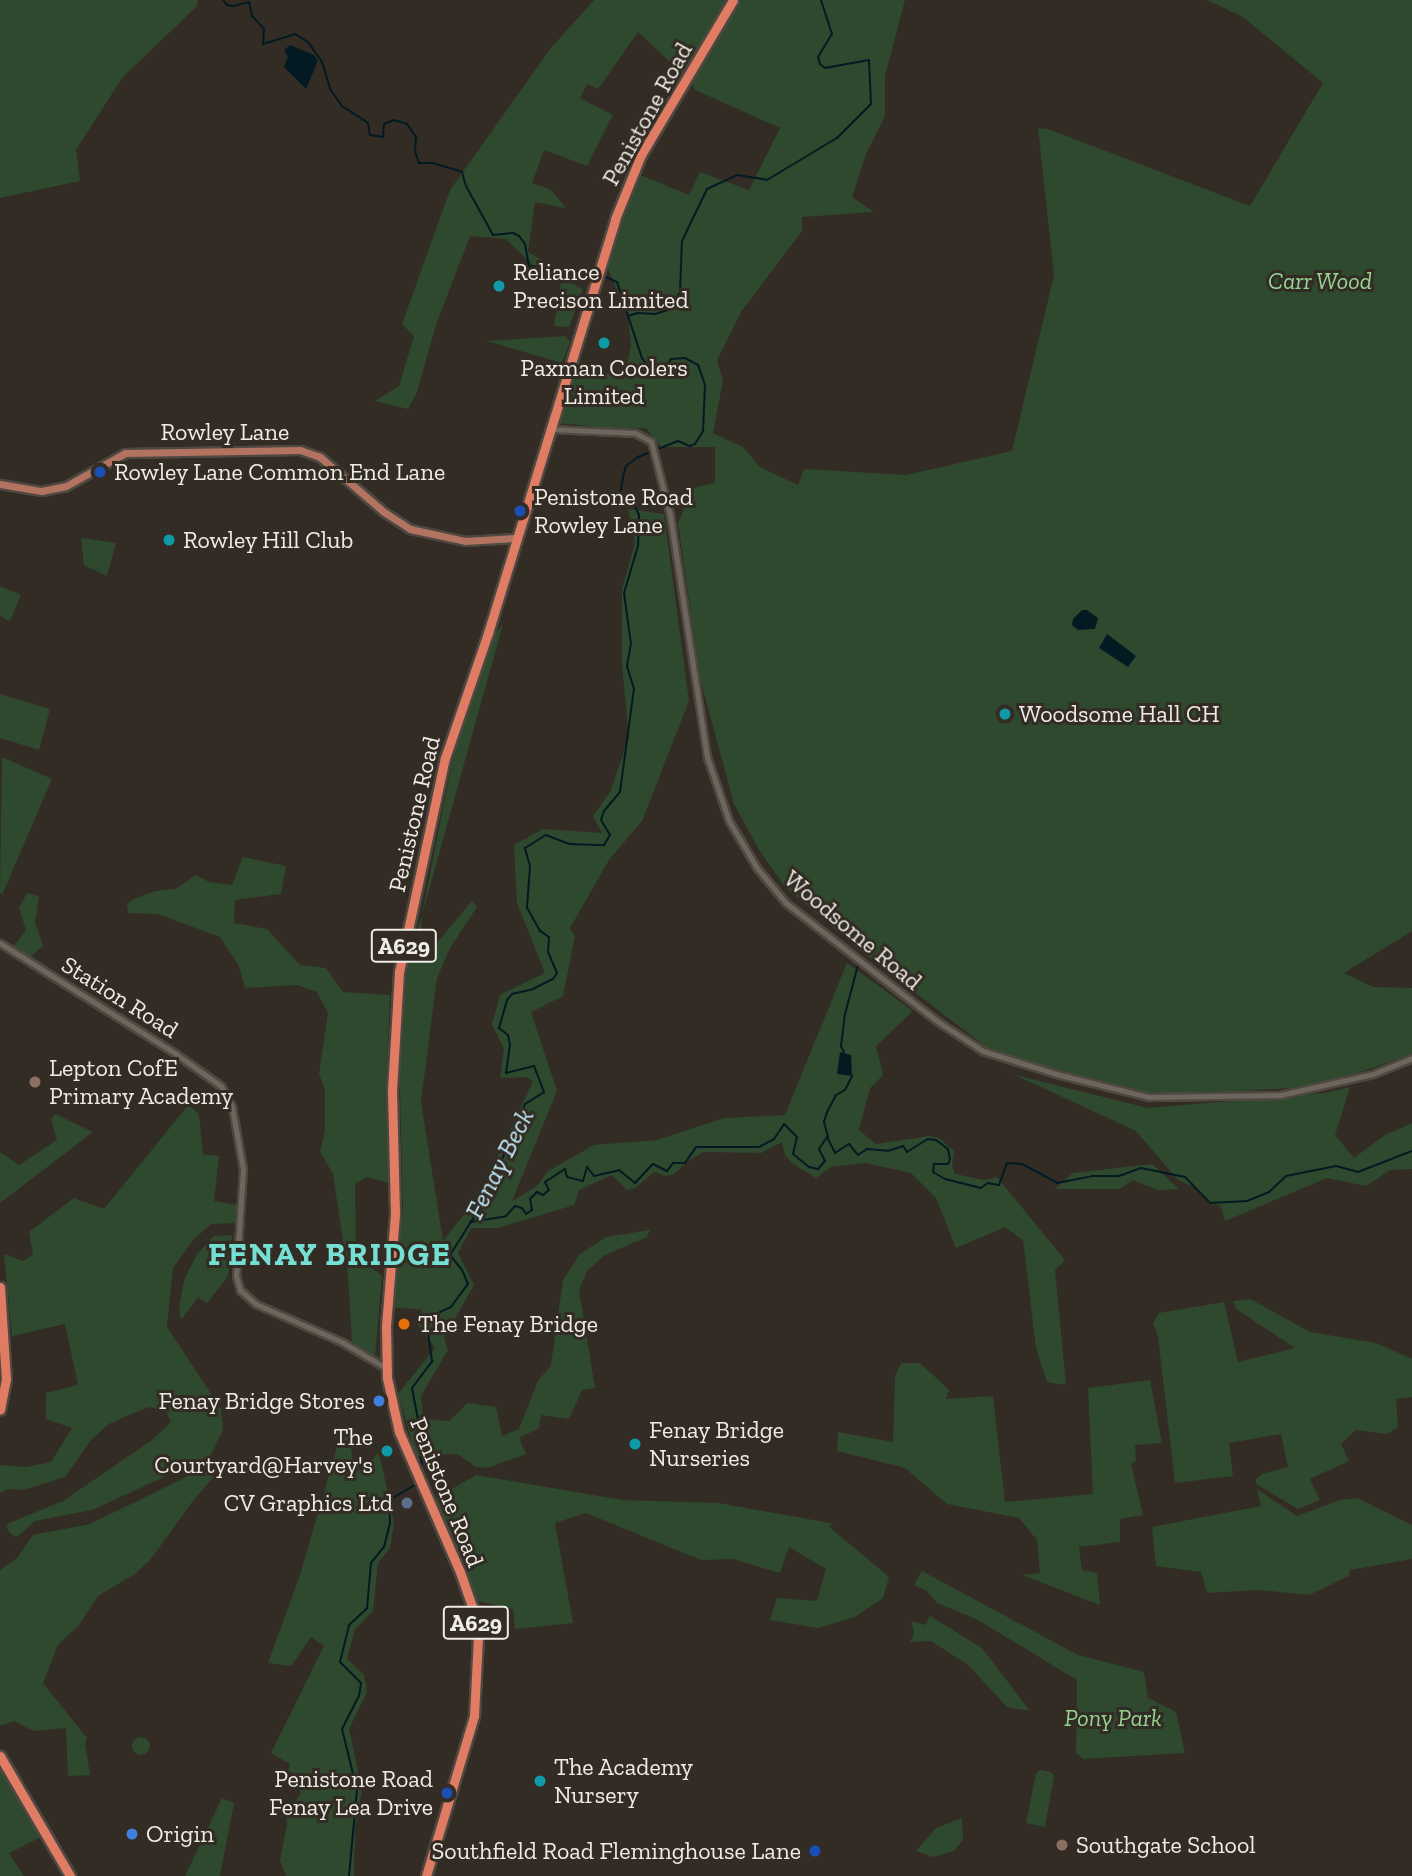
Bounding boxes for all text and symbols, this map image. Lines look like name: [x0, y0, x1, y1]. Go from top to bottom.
street label: Penistone Road: [596, 38, 698, 190]
place label: Reliance Precison Limited: [513, 258, 689, 314]
park label: Carr Wood: [1268, 267, 1372, 295]
marker: Reliance Precison Limited: [491, 278, 507, 294]
marker: Paxman Coolers Limited: [596, 335, 612, 351]
place label: Paxman Coolers Limited: [520, 354, 688, 410]
street label: Rowley Lane: [160, 418, 290, 446]
place label: Rowley Lane Common End Lane: [114, 458, 446, 486]
marker: Rowley Lane Common End Lane: [92, 464, 108, 480]
place label: Penistone Road Rowley Lane: [534, 483, 693, 539]
marker: Penistone Road Rowley Lane: [512, 503, 528, 519]
place label: Rowley Hill Club: [183, 526, 354, 554]
marker: Rowley Hill Club: [161, 532, 177, 548]
place label: Woodsome Hall CH: [1019, 700, 1220, 728]
marker: Woodsome Hall CH: [997, 706, 1013, 722]
street label: Penistone Road: [382, 733, 446, 895]
street label: Woodsome Road: [778, 864, 928, 996]
road number: A629: [371, 926, 437, 965]
street label: Station Road: [56, 950, 184, 1044]
place label: Lepton CofE Primary Academy: [49, 1054, 234, 1110]
marker: Lepton CofE Primary Academy: [27, 1074, 43, 1090]
water label: Fenay Beck: [459, 1104, 541, 1224]
district label: FENAY BRIDGE: [209, 1235, 451, 1273]
place label: The Fenay Bridge: [418, 1310, 599, 1338]
marker: The Fenay Bridge: [396, 1316, 412, 1332]
place label: Fenay Bridge Stores: [158, 1387, 365, 1415]
marker: Fenay Bridge Stores: [371, 1393, 387, 1409]
street label: Penistone Road: [404, 1413, 490, 1571]
place label: Fenay Bridge Nurseries: [649, 1416, 785, 1472]
place label: The Courtyard@Harvey's: [154, 1423, 373, 1479]
marker: Fenay Bridge Nurseries: [627, 1436, 643, 1452]
marker: The Courtyard@Harvey's: [379, 1443, 395, 1459]
place label: CV Graphics Ltd: [223, 1489, 393, 1517]
marker: CV Graphics Ltd: [399, 1495, 415, 1511]
road number: A629: [443, 1604, 509, 1642]
park label: Pony Park: [1064, 1704, 1162, 1732]
place label: The Academy Nursery: [554, 1753, 694, 1809]
place label: Penistone Road Fenay Lea Drive: [268, 1765, 433, 1821]
marker: The Academy Nursery: [532, 1773, 548, 1789]
marker: Penistone Road Fenay Lea Drive: [439, 1785, 455, 1801]
place label: Origin: [146, 1820, 214, 1848]
marker: Origin: [124, 1826, 140, 1842]
place label: Southgate School: [1076, 1831, 1256, 1859]
place label: Southfield Road Fleminghouse Lane: [432, 1837, 801, 1865]
marker: Southgate School: [1054, 1837, 1070, 1853]
marker: Southfield Road Fleminghouse Lane: [807, 1843, 823, 1859]

